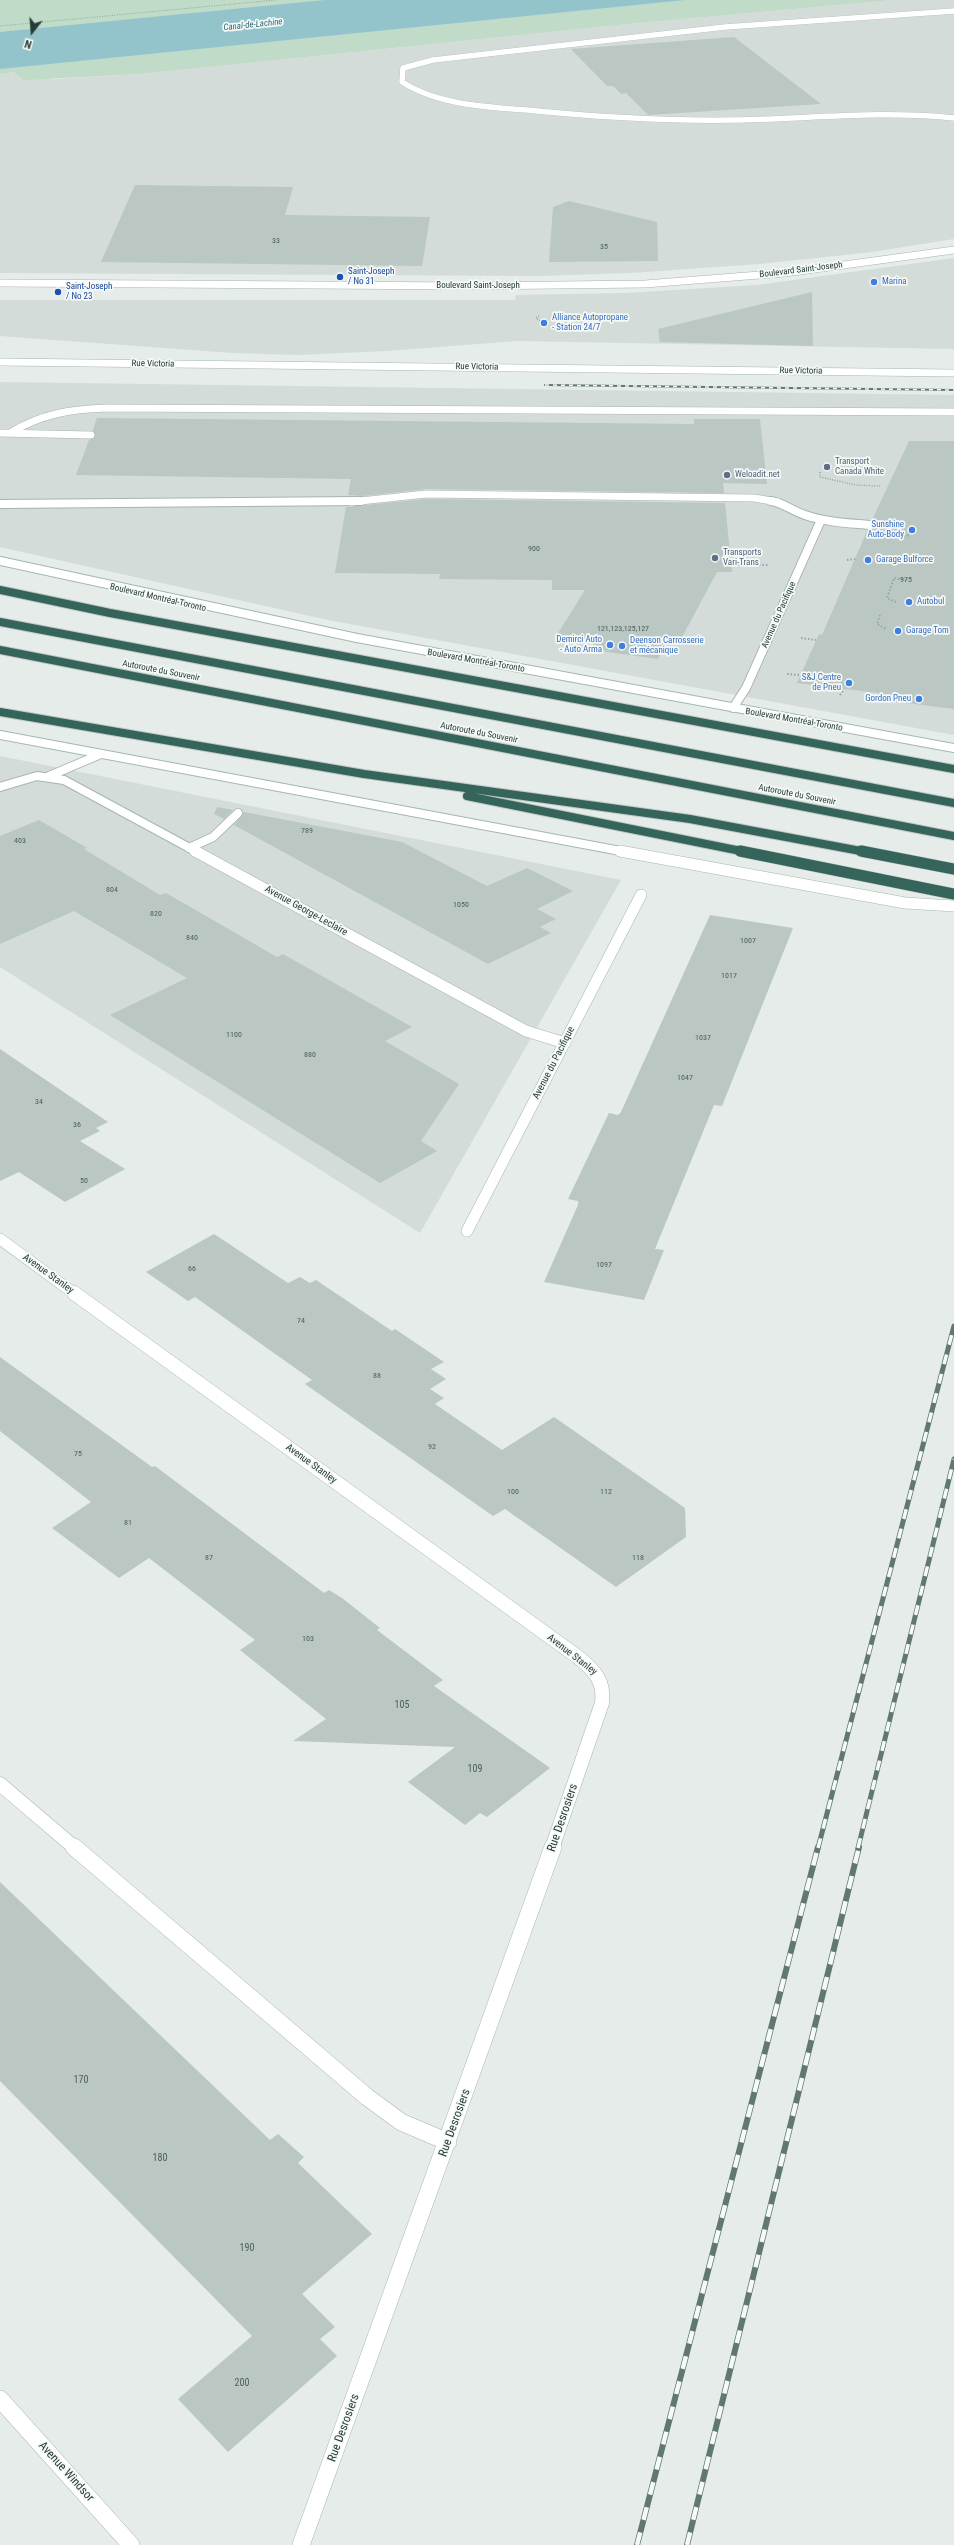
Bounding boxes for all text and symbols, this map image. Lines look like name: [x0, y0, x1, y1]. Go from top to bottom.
north arrow: [12, 12, 52, 52]
water label: Canal-de-Lachine: [223, 17, 283, 33]
text: N: [23, 37, 33, 51]
house number: 33: [272, 236, 280, 246]
house number: 35: [600, 242, 608, 252]
street label: Boulevard Saint-Joseph: [759, 260, 843, 280]
place label: Saint-Joseph / No 31: [348, 267, 394, 288]
marker: Saint-Joseph / No 31: [335, 272, 345, 282]
marker: Marina: [869, 277, 879, 287]
place label: Marina: [882, 277, 907, 287]
street label: Boulevard Saint-Joseph: [436, 281, 520, 291]
place label: Saint-Joseph / No 23: [66, 282, 112, 303]
marker: Saint-Joseph / No 23: [53, 287, 63, 297]
place label: Alliance Autopropane - Station 24/7: [552, 313, 628, 334]
marker: Alliance Autopropane - Station 24/7: [539, 318, 549, 328]
street label: Rue Victoria: [131, 358, 175, 370]
street label: Rue Victoria: [455, 361, 499, 373]
street label: Rue Victoria: [779, 365, 823, 377]
place label: Transport Canada White: [835, 457, 884, 478]
marker: Transport Canada White: [822, 462, 832, 472]
marker: Weloadit.net: [722, 470, 732, 480]
place label: Weloadit.net: [735, 470, 780, 480]
place label: Sunshine Auto-Body: [868, 520, 904, 541]
marker: Sunshine Auto-Body: [907, 525, 917, 535]
house number: 900: [528, 544, 540, 554]
place label: Transports Vari-Trans: [723, 548, 761, 569]
marker: Transports Vari-Trans: [710, 553, 720, 563]
marker: Garage Bulforce: [863, 555, 873, 565]
place label: Garage Bulforce: [876, 555, 933, 565]
house number: 975: [900, 575, 912, 585]
street label: Avenue du Pacifique: [759, 580, 799, 650]
street label: Boulevard Montréal-Toronto: [109, 582, 207, 614]
marker: Autobul: [904, 597, 914, 607]
place label: Autobul: [917, 597, 944, 607]
house number: 121,123,125,127: [597, 624, 649, 634]
marker: Garage Tom: [893, 626, 903, 636]
place label: Garage Tom: [906, 626, 949, 636]
place label: Demirci Auto - Auto Arma: [556, 635, 602, 656]
place label: Deenson Carrosserie et mécanique: [630, 636, 704, 657]
marker: Demirci Auto - Auto Arma: [605, 640, 615, 650]
marker: Deenson Carrosserie et mécanique: [617, 641, 627, 651]
street label: Boulevard Montréal-Toronto: [427, 647, 525, 675]
street label: Autoroute du Souvenir: [121, 658, 201, 684]
place label: S&J Centre de Pneu: [802, 673, 841, 694]
marker: S&J Centre de Pneu: [844, 678, 854, 688]
place label: Gordon Pneu: [865, 694, 911, 704]
marker: Gordon Pneu: [914, 694, 924, 704]
street label: Boulevard Montréal-Toronto: [745, 706, 843, 734]
street label: Autoroute du Souvenir: [439, 720, 519, 746]
street label: Autoroute du Souvenir: [757, 782, 837, 808]
house number: 789: [301, 826, 313, 836]
house number: 403: [14, 836, 26, 846]
street label: Avenue George-Leclaire: [262, 883, 350, 939]
house number: 804: [106, 885, 118, 895]
house number: 1050: [453, 900, 469, 910]
house number: 820: [150, 909, 162, 919]
house number: 840: [186, 933, 198, 943]
house number: 1007: [740, 936, 756, 946]
house number: 1017: [721, 971, 737, 981]
street label: Avenue du Pacifique: [531, 1025, 577, 1101]
house number: 1100: [226, 1030, 242, 1040]
house number: 1037: [695, 1033, 711, 1043]
house number: 880: [304, 1050, 316, 1060]
house number: 1047: [677, 1073, 693, 1083]
house number: 34: [35, 1097, 43, 1107]
house number: 36: [73, 1120, 81, 1130]
house number: 50: [80, 1176, 88, 1186]
street label: Avenue Stanley: [20, 1252, 76, 1296]
house number: 1097: [596, 1260, 612, 1270]
house number: 66: [188, 1264, 196, 1274]
house number: 74: [297, 1316, 305, 1326]
house number: 88: [373, 1371, 381, 1381]
street label: Avenue Stanley: [283, 1442, 339, 1486]
house number: 92: [428, 1442, 436, 1452]
house number: 75: [74, 1449, 82, 1459]
house number: 100: [507, 1487, 519, 1497]
house number: 112: [600, 1487, 612, 1497]
house number: 81: [124, 1518, 132, 1528]
house number: 87: [205, 1553, 213, 1563]
house number: 118: [632, 1553, 644, 1563]
street label: Avenue Stanley: [545, 1632, 599, 1678]
house number: 103: [302, 1634, 314, 1644]
house number: 105: [395, 1699, 409, 1711]
house number: 109: [468, 1763, 482, 1775]
street label: Rue Desrosiers: [545, 1782, 581, 1854]
house number: 170: [74, 2074, 88, 2086]
street label: Rue Desrosiers: [436, 2087, 474, 2159]
house number: 180: [153, 2152, 167, 2164]
house number: 190: [240, 2242, 254, 2254]
house number: 200: [235, 2377, 249, 2389]
street label: Rue Desrosiers: [325, 2392, 363, 2464]
street label: Avenue Windsor: [35, 2439, 97, 2505]

